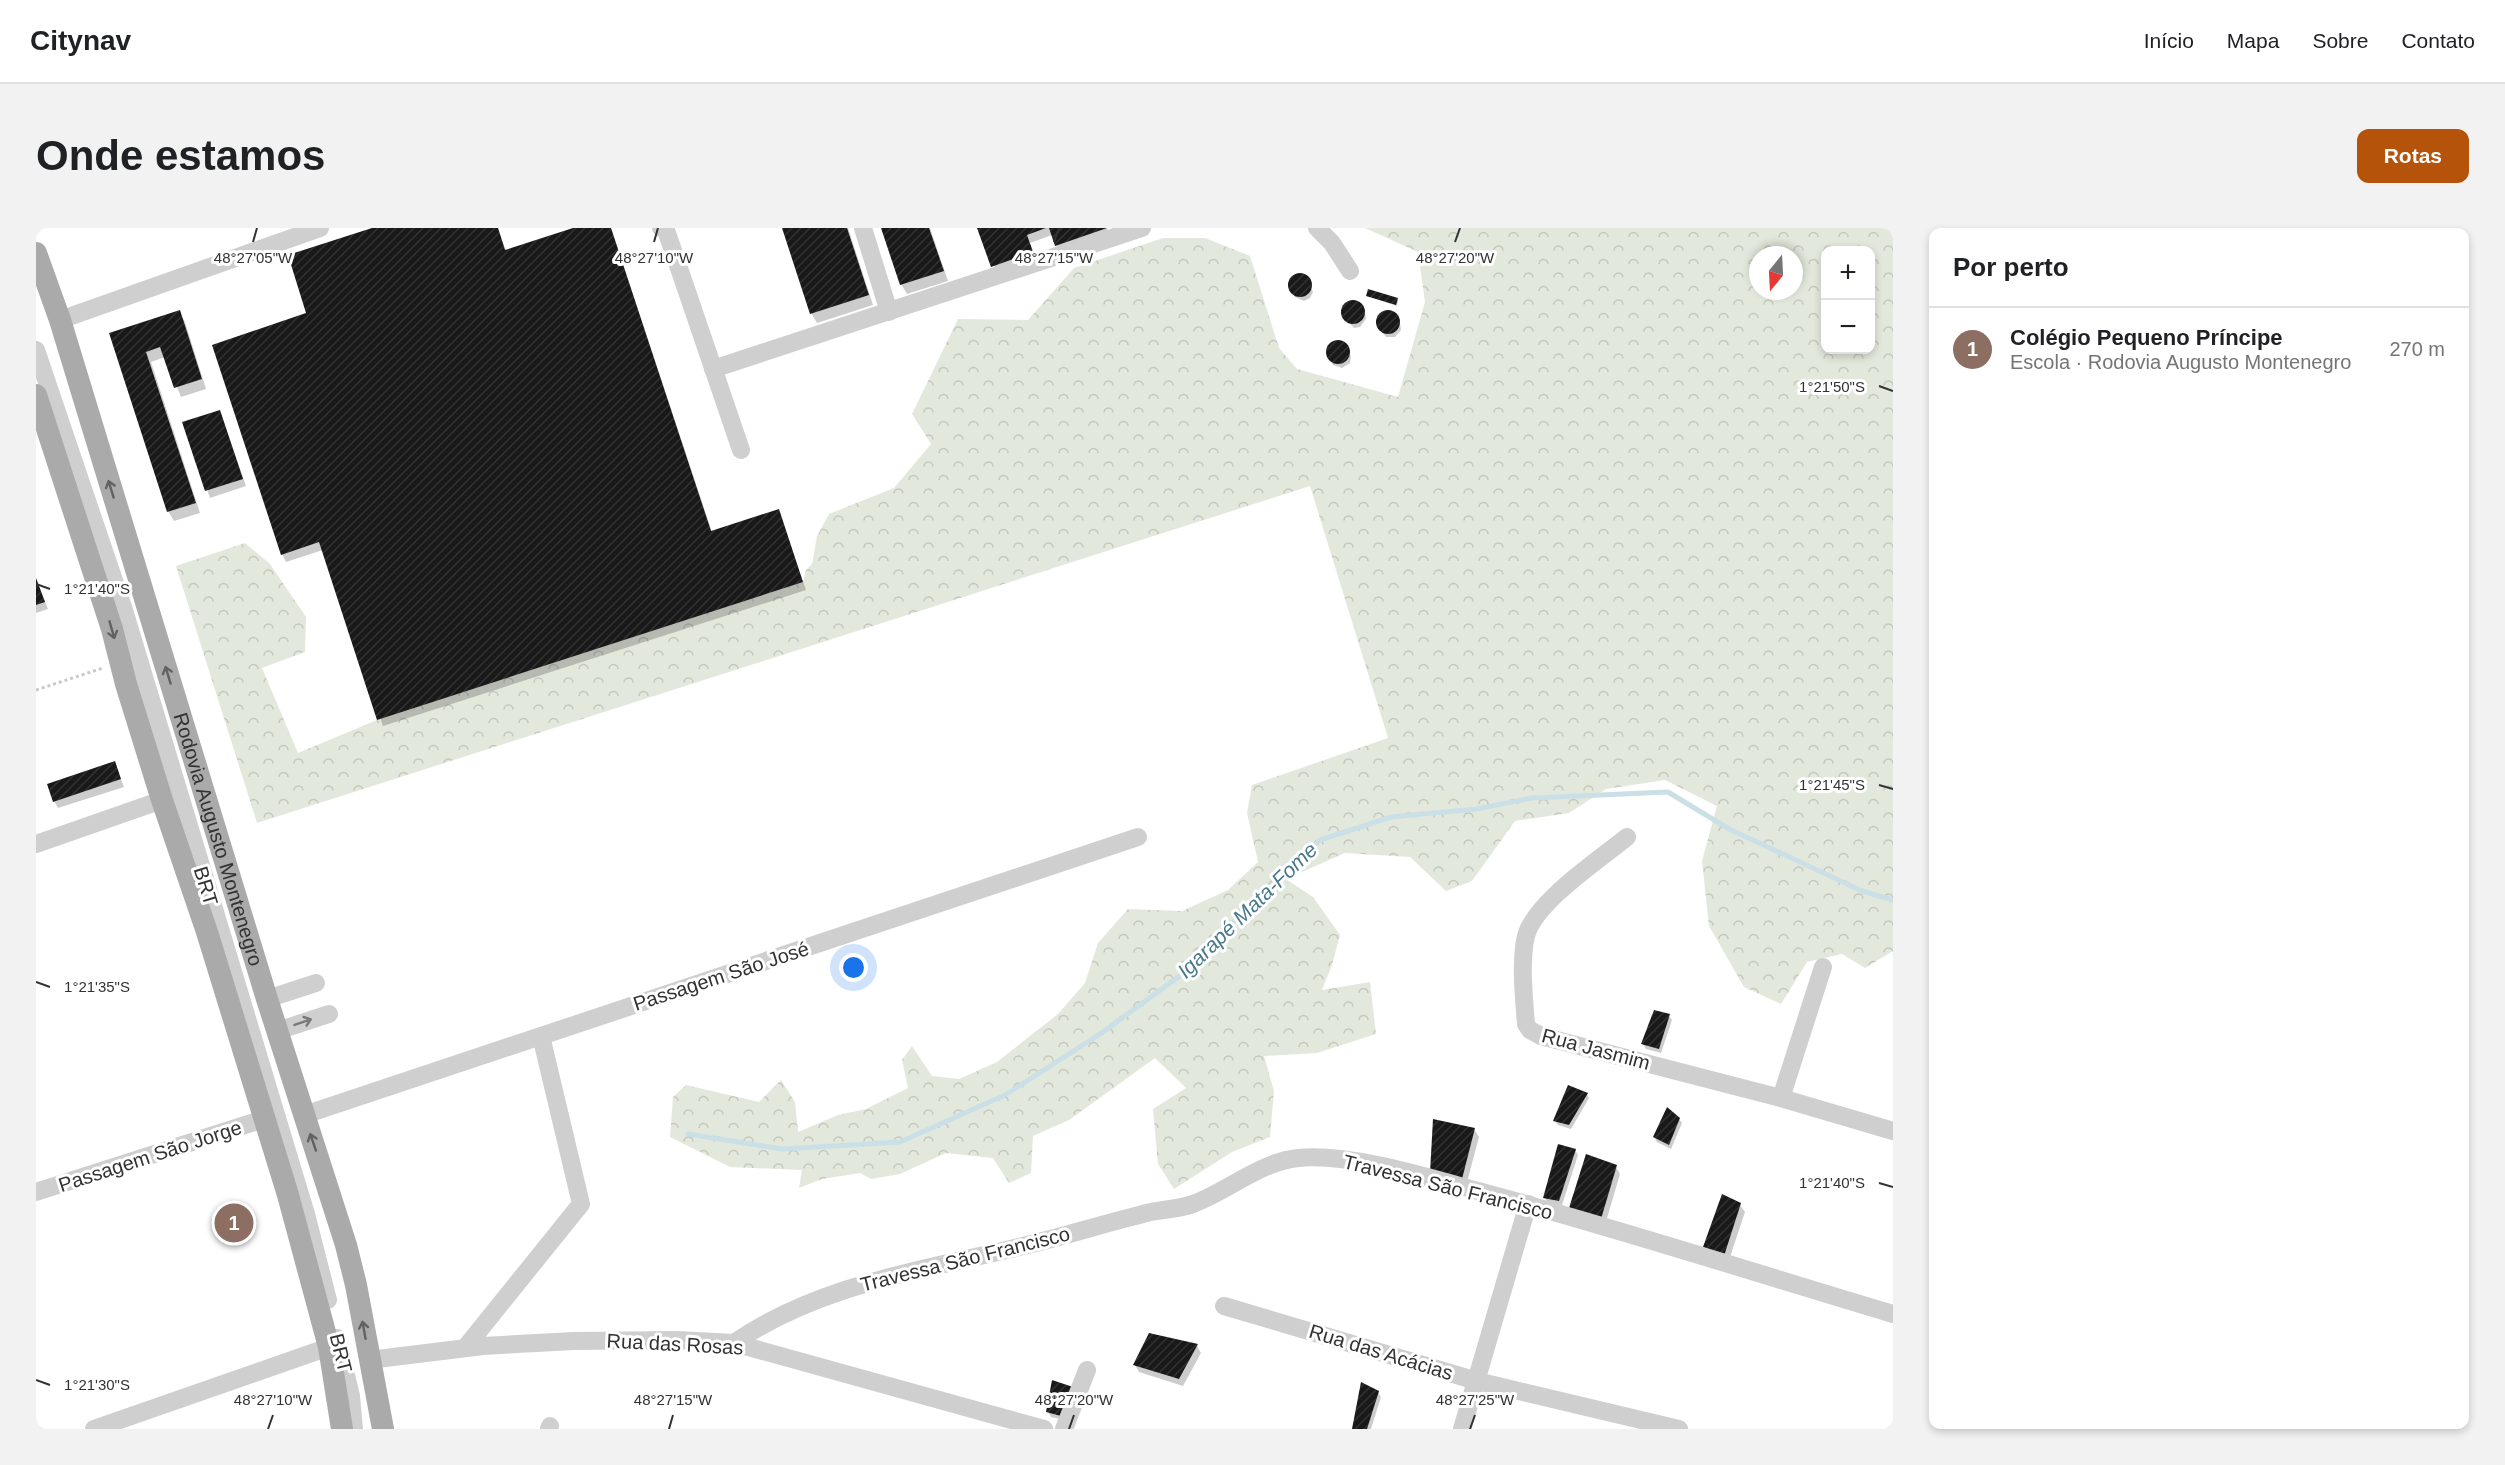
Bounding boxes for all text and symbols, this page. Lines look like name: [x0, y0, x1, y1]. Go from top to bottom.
text: Citynav: [30, 25, 131, 56]
text: Início: [2144, 29, 2194, 52]
text: Mapa: [2227, 29, 2279, 52]
text: Sobre: [2312, 29, 2368, 52]
text: Contato: [2401, 29, 2475, 52]
button: Rotas: [2357, 129, 2469, 183]
text: Onde estamos: [36, 132, 325, 179]
north arrow: [1749, 246, 1803, 300]
map controls: [1821, 246, 1875, 354]
button: +: [1821, 246, 1875, 300]
text: 48°27'05"W: [214, 249, 293, 266]
text: 48°27'10"W: [615, 249, 694, 266]
text: 48°27'15"W: [1015, 249, 1094, 266]
text: 48°27'20"W: [1416, 249, 1495, 266]
text: Por perto: [1953, 252, 2069, 282]
button: −: [1821, 300, 1875, 354]
text: Colégio Pequeno Príncipe: [2010, 325, 2283, 350]
text: 1: [1967, 338, 1978, 360]
text: 270 m: [2389, 338, 2445, 360]
text: Escola · Rodovia Augusto Montenegro: [2010, 351, 2351, 373]
text: 1°21'50"S: [1799, 378, 1865, 395]
one-way arrow: [105, 480, 116, 499]
text: 1°21'40"S: [64, 580, 130, 597]
one-way arrow: [107, 620, 118, 639]
one-way arrow: [162, 666, 173, 685]
street label: Rodovia Augusto Montenegro: [169, 710, 267, 969]
text: 1°21'45"S: [1799, 776, 1865, 793]
water label: Igarapé Mata-Fome: [1173, 838, 1321, 982]
street label: BRT: [190, 864, 222, 908]
street label: Passagem São José: [630, 937, 812, 1015]
your location: [839, 953, 868, 982]
text: 1°21'35"S: [64, 978, 130, 995]
one-way arrow: [293, 1016, 312, 1027]
street label: Rua Jasmim: [1539, 1024, 1653, 1074]
street label: Passagem São Jorge: [56, 1116, 244, 1196]
one-way arrow: [307, 1133, 318, 1152]
street label: Travessa São Francisco: [1341, 1150, 1555, 1224]
text: 1°21'40"S: [1799, 1174, 1865, 1191]
pin: 1: [214, 1200, 254, 1246]
street label: Travessa São Francisco: [858, 1222, 1072, 1296]
street label: Rua das Acácias: [1307, 1320, 1455, 1384]
one-way arrow: [358, 1321, 369, 1341]
street label: Rua das Rosas: [606, 1329, 744, 1359]
street label: BRT: [326, 1331, 356, 1375]
text: 1°21'30"S: [64, 1376, 130, 1393]
text: 48°27'10"W: [234, 1391, 313, 1408]
text: 48°27'15"W: [634, 1391, 713, 1408]
text: 48°27'20"W: [1035, 1391, 1114, 1408]
text: 48°27'25"W: [1436, 1391, 1515, 1408]

